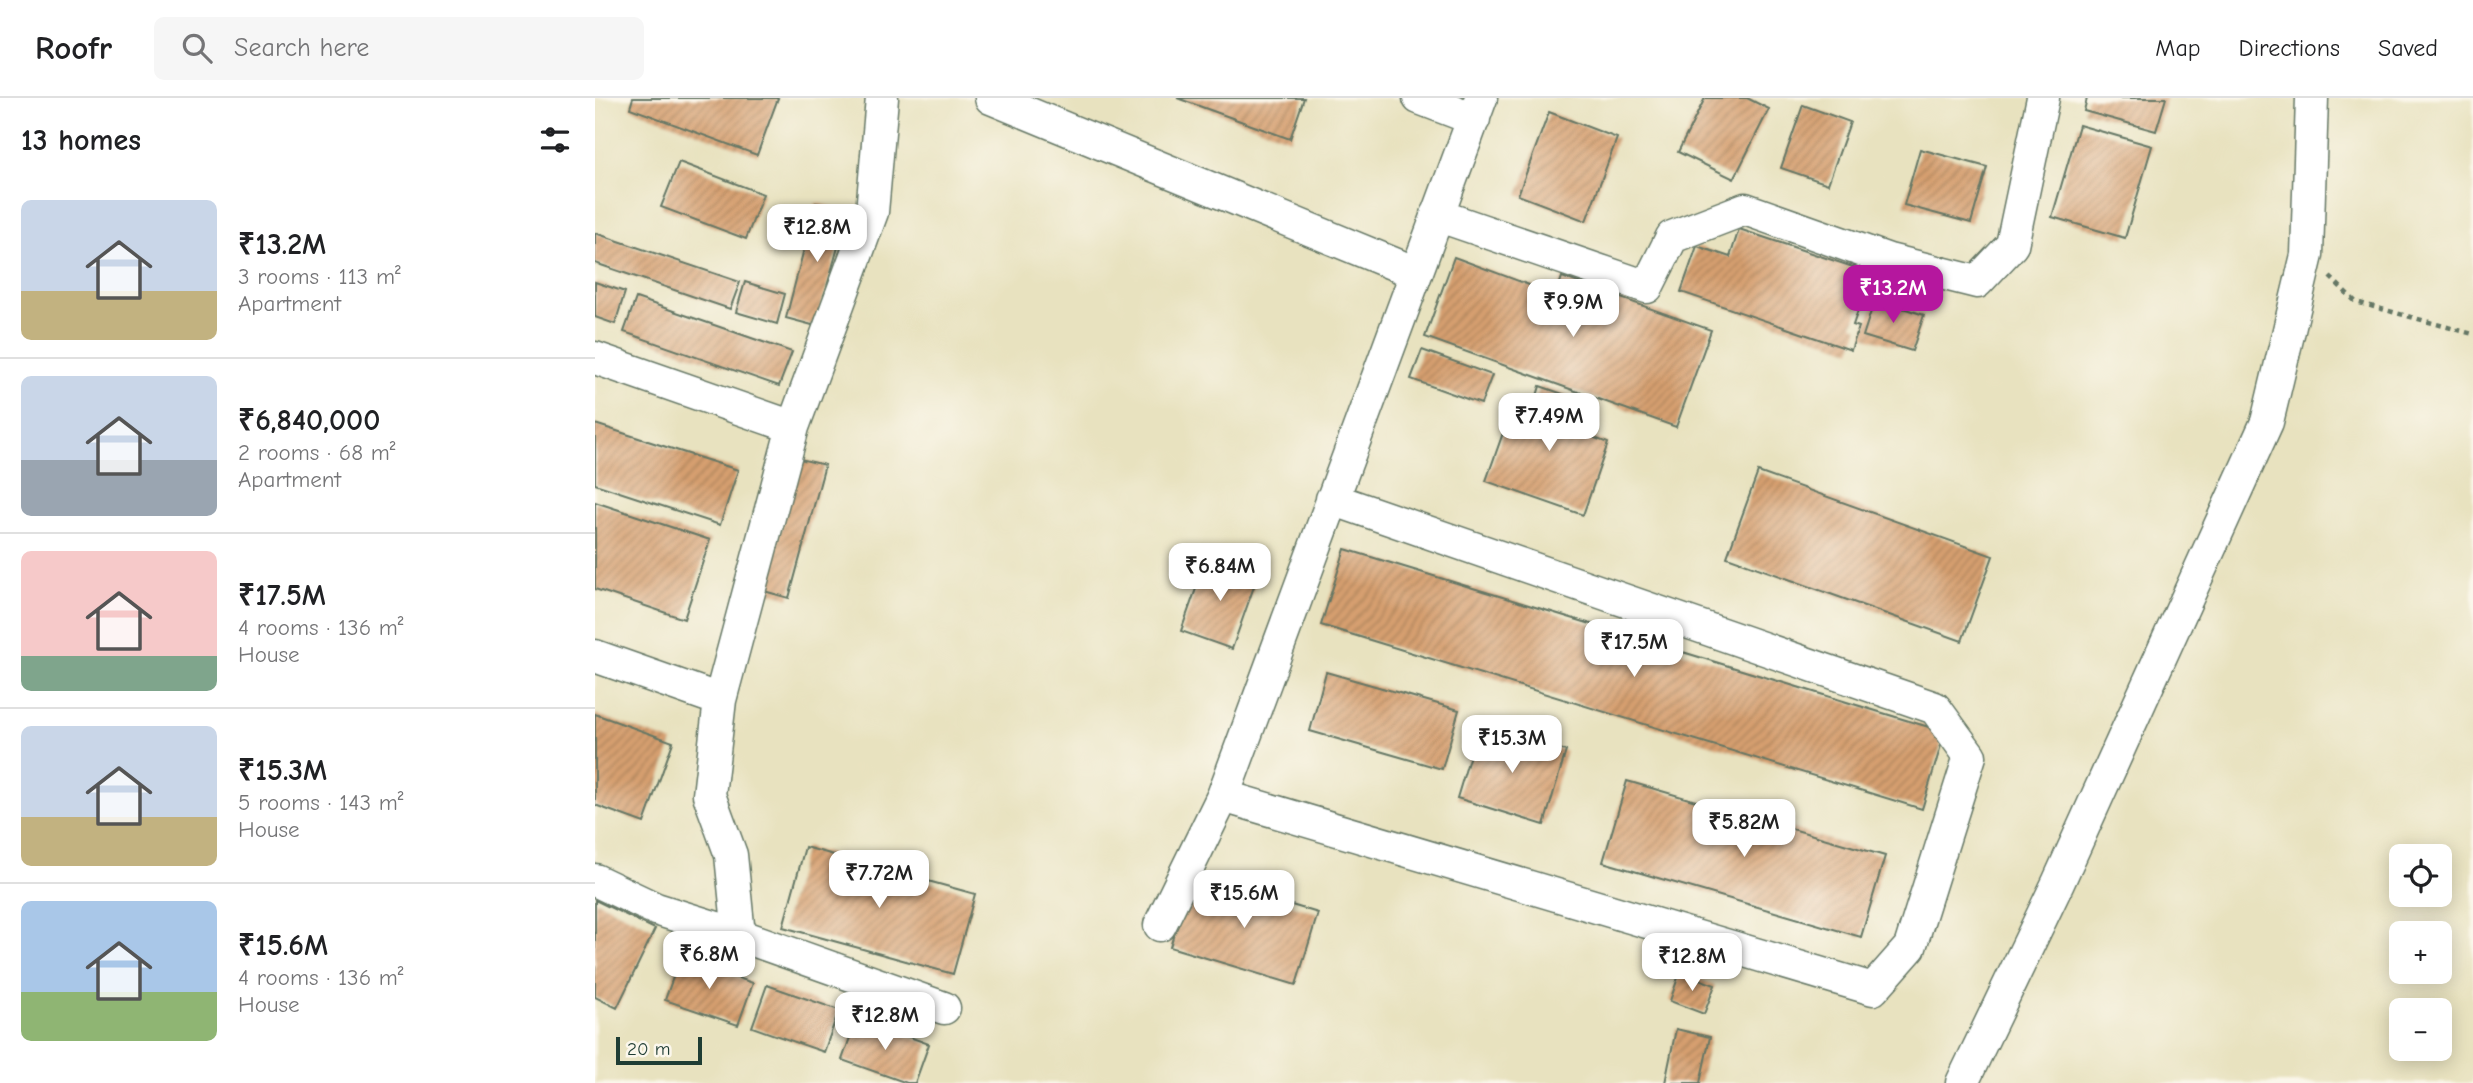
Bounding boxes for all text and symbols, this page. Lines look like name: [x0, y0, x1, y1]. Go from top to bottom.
search box: [154, 17, 644, 80]
text: Roofr: [35, 29, 112, 67]
icon: search: [178, 29, 216, 67]
text: Search here: [234, 33, 369, 63]
text: Map: [2155, 34, 2201, 62]
text: Directions: [2239, 34, 2340, 62]
text: Saved: [2378, 34, 2438, 62]
icon: filters: [536, 121, 574, 159]
text: 13 homes: [21, 123, 141, 158]
pin: ₹12.8M: [760, 204, 874, 264]
text: ₹12.8M: [783, 213, 851, 240]
text: ₹13.2M: [238, 227, 326, 262]
icon: home: [77, 228, 161, 312]
text: 3 rooms · 113 m²: [238, 263, 401, 290]
pin: ₹13.2M: [1836, 266, 1950, 325]
text: ₹13.2M: [1859, 274, 1927, 301]
pin: ₹9.9M: [1524, 280, 1622, 339]
text: ₹9.9M: [1543, 288, 1603, 315]
text: Apartment: [238, 290, 341, 317]
pin: ₹7.49M: [1492, 394, 1606, 453]
text: ₹7.49M: [1514, 402, 1584, 429]
text: ₹6,840,000: [238, 403, 380, 438]
icon: home: [77, 404, 161, 488]
text: 2 rooms · 68 m²: [238, 439, 396, 466]
text: Apartment: [238, 466, 341, 493]
pin: ₹6.84M: [1163, 544, 1277, 603]
text: ₹6.84M: [1185, 552, 1255, 579]
text: ₹17.5M: [238, 578, 326, 613]
icon: home: [77, 579, 161, 663]
text: 4 rooms · 136 m²: [238, 614, 404, 641]
pin: ₹17.5M: [1577, 620, 1691, 679]
text: ₹17.5M: [1600, 628, 1668, 655]
text: House: [238, 641, 300, 668]
pin: ₹15.3M: [1455, 716, 1569, 775]
text: ₹15.3M: [1478, 724, 1546, 751]
text: ₹15.3M: [238, 753, 327, 788]
icon: home: [77, 754, 161, 838]
text: 5 rooms · 143 m²: [238, 789, 404, 816]
pin: ₹5.82M: [1687, 800, 1801, 859]
text: ₹5.82M: [1708, 808, 1780, 835]
text: House: [238, 816, 300, 843]
map controls: [2389, 844, 2452, 1061]
button: locate: [2389, 844, 2452, 907]
pin: ₹7.72M: [822, 850, 936, 910]
text: ₹7.72M: [845, 859, 913, 886]
pin: ₹15.6M: [1187, 870, 1301, 930]
text: ₹15.6M: [1209, 879, 1279, 906]
button: +: [2389, 921, 2452, 984]
text: ₹15.6M: [238, 928, 328, 963]
icon: home: [77, 929, 161, 1013]
pin: ₹6.8M: [660, 932, 758, 991]
pin: ₹12.8M: [1635, 934, 1749, 993]
text: ₹6.8M: [679, 940, 739, 967]
text: ₹12.8M: [1658, 942, 1726, 969]
text: 4 rooms · 136 m²: [238, 964, 404, 991]
text: House: [238, 991, 300, 1018]
pin: ₹12.8M: [828, 992, 942, 1052]
button: −: [2389, 998, 2452, 1061]
text: ₹12.8M: [851, 1001, 919, 1028]
scale bar: [616, 1034, 702, 1066]
text: 20 m: [627, 1038, 671, 1060]

